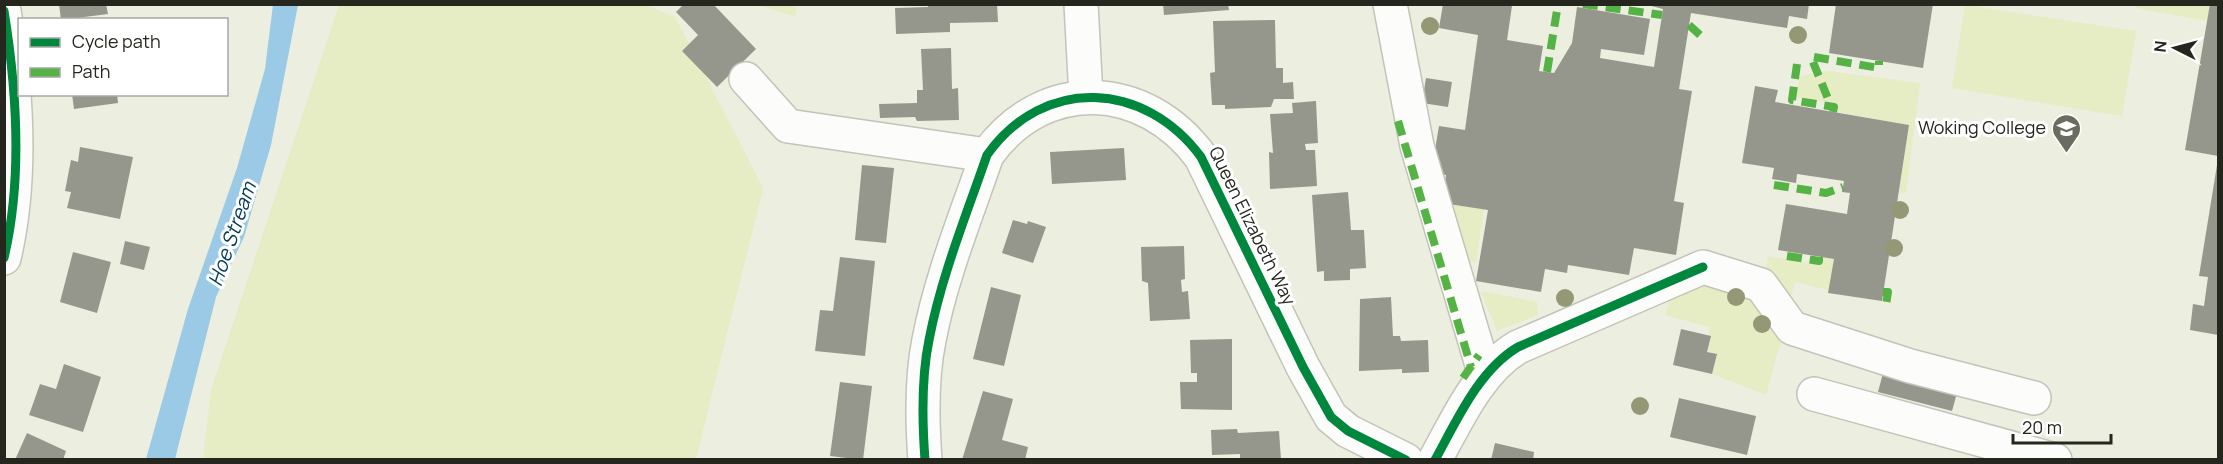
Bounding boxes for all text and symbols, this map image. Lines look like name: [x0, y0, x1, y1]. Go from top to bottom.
legend: [18, 18, 228, 96]
north arrow: [2145, 18, 2205, 78]
text: Cycle path: [72, 29, 161, 53]
text: N: [2149, 40, 2172, 53]
text: Path: [72, 59, 110, 83]
school or university icon: Woking College: [2051, 112, 2083, 154]
place label: Woking College: [1918, 115, 2046, 139]
street label: Queen Elizabeth Way: [1204, 142, 1302, 310]
water label: Hoe Stream: [201, 176, 263, 289]
scale bar: [2013, 407, 2110, 445]
text: 20 m: [2022, 415, 2062, 439]

